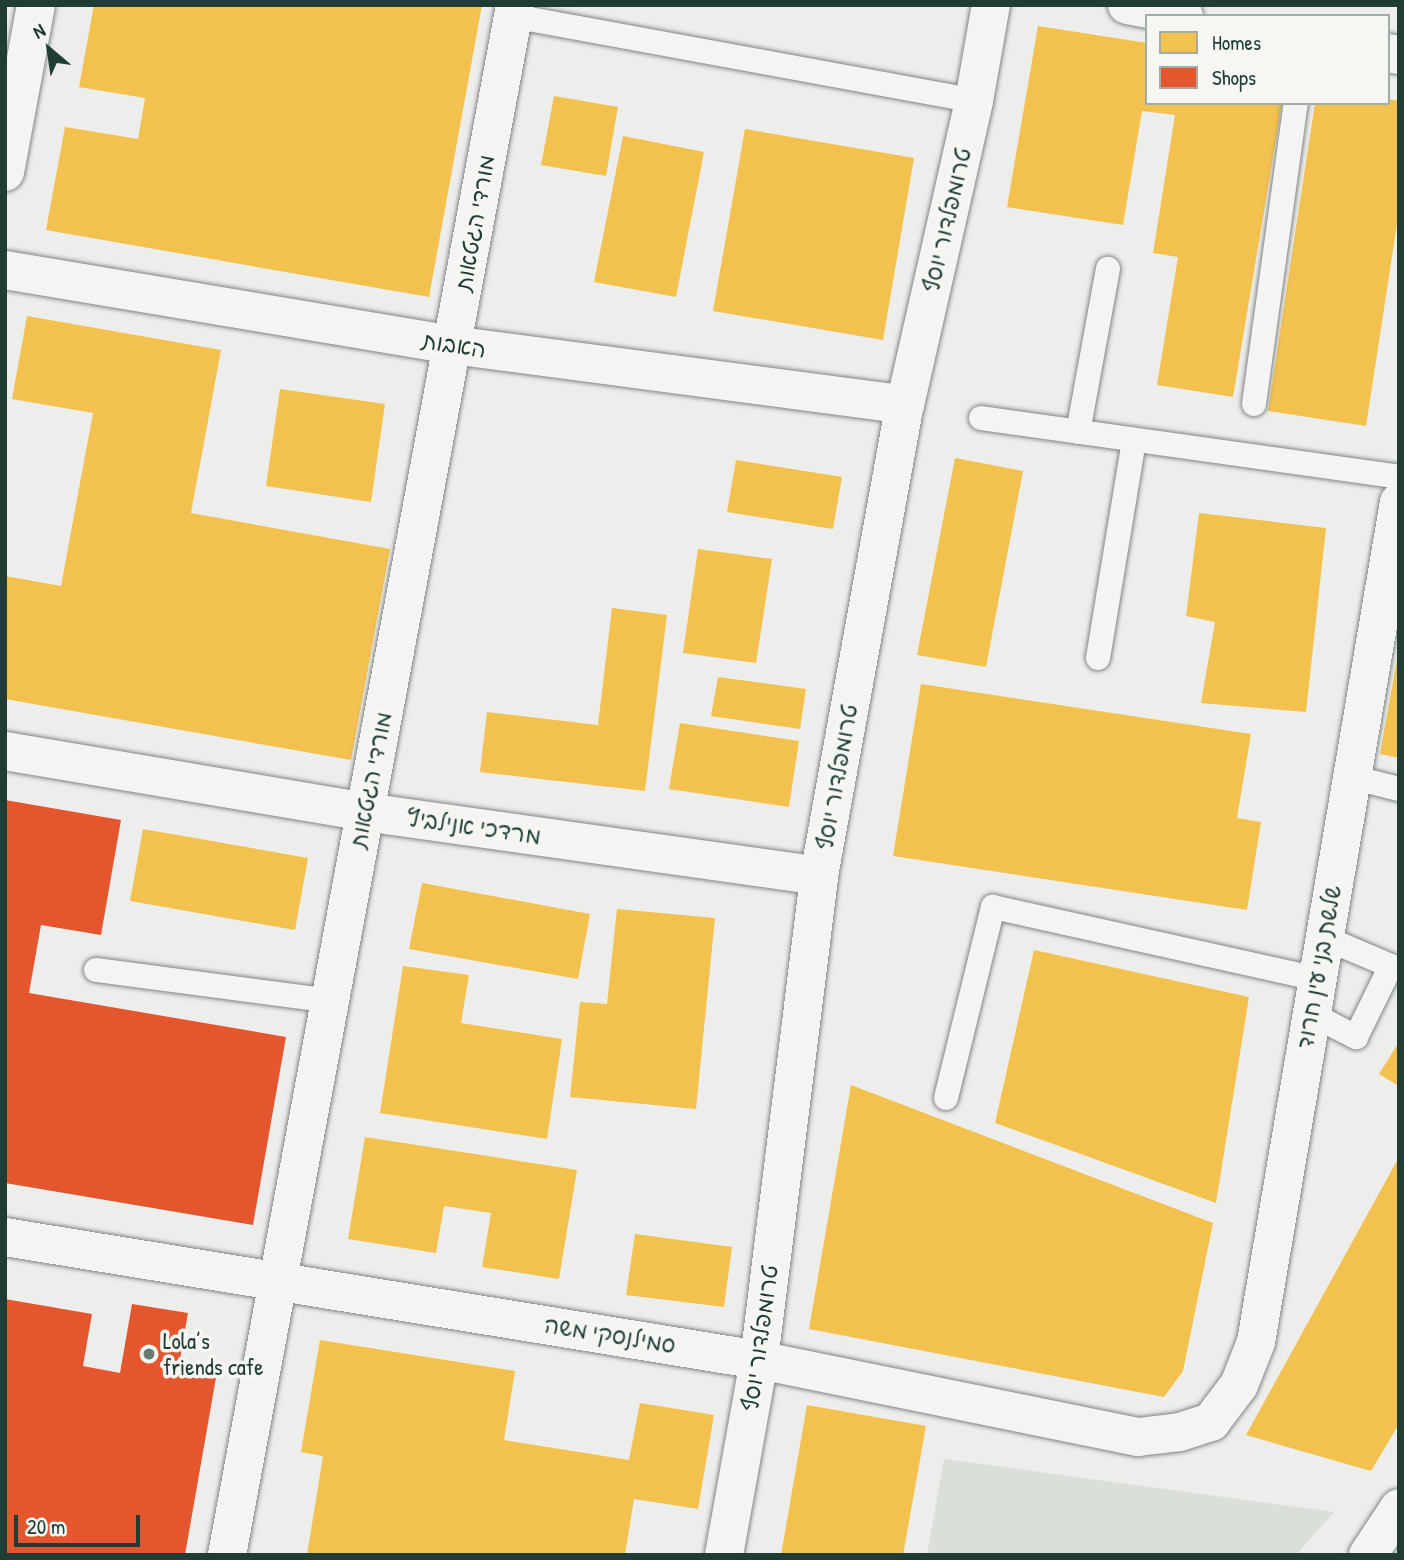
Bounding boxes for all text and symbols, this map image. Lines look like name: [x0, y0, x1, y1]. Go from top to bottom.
north arrow: [14, 14, 84, 84]
legend: [1145, 14, 1390, 105]
text: N: [28, 17, 50, 44]
text: Homes: [1212, 28, 1261, 57]
text: Shops: [1212, 63, 1256, 92]
street label: טרומפלדור יוסף: [917, 145, 977, 295]
street label: מורדי הגטאות: [449, 153, 501, 293]
street label: האבות: [420, 326, 488, 364]
street label: טרומפלדור יוסף: [811, 702, 863, 852]
street label: מורדי הגטאות: [344, 710, 398, 850]
street label: מרדכי אנילביץ: [405, 804, 543, 850]
street label: שלשת בני עין חרוד: [1291, 883, 1347, 1051]
street label: טרומפלדור יוסף: [736, 1263, 784, 1413]
street label: סמילנסקי משה: [542, 1311, 678, 1359]
place label: Lola’s friends cafe: [163, 1327, 263, 1381]
marker: Lola’s friends cafe: [141, 1346, 157, 1362]
scale bar: [18, 1500, 144, 1544]
text: 20 m: [27, 1512, 65, 1541]

